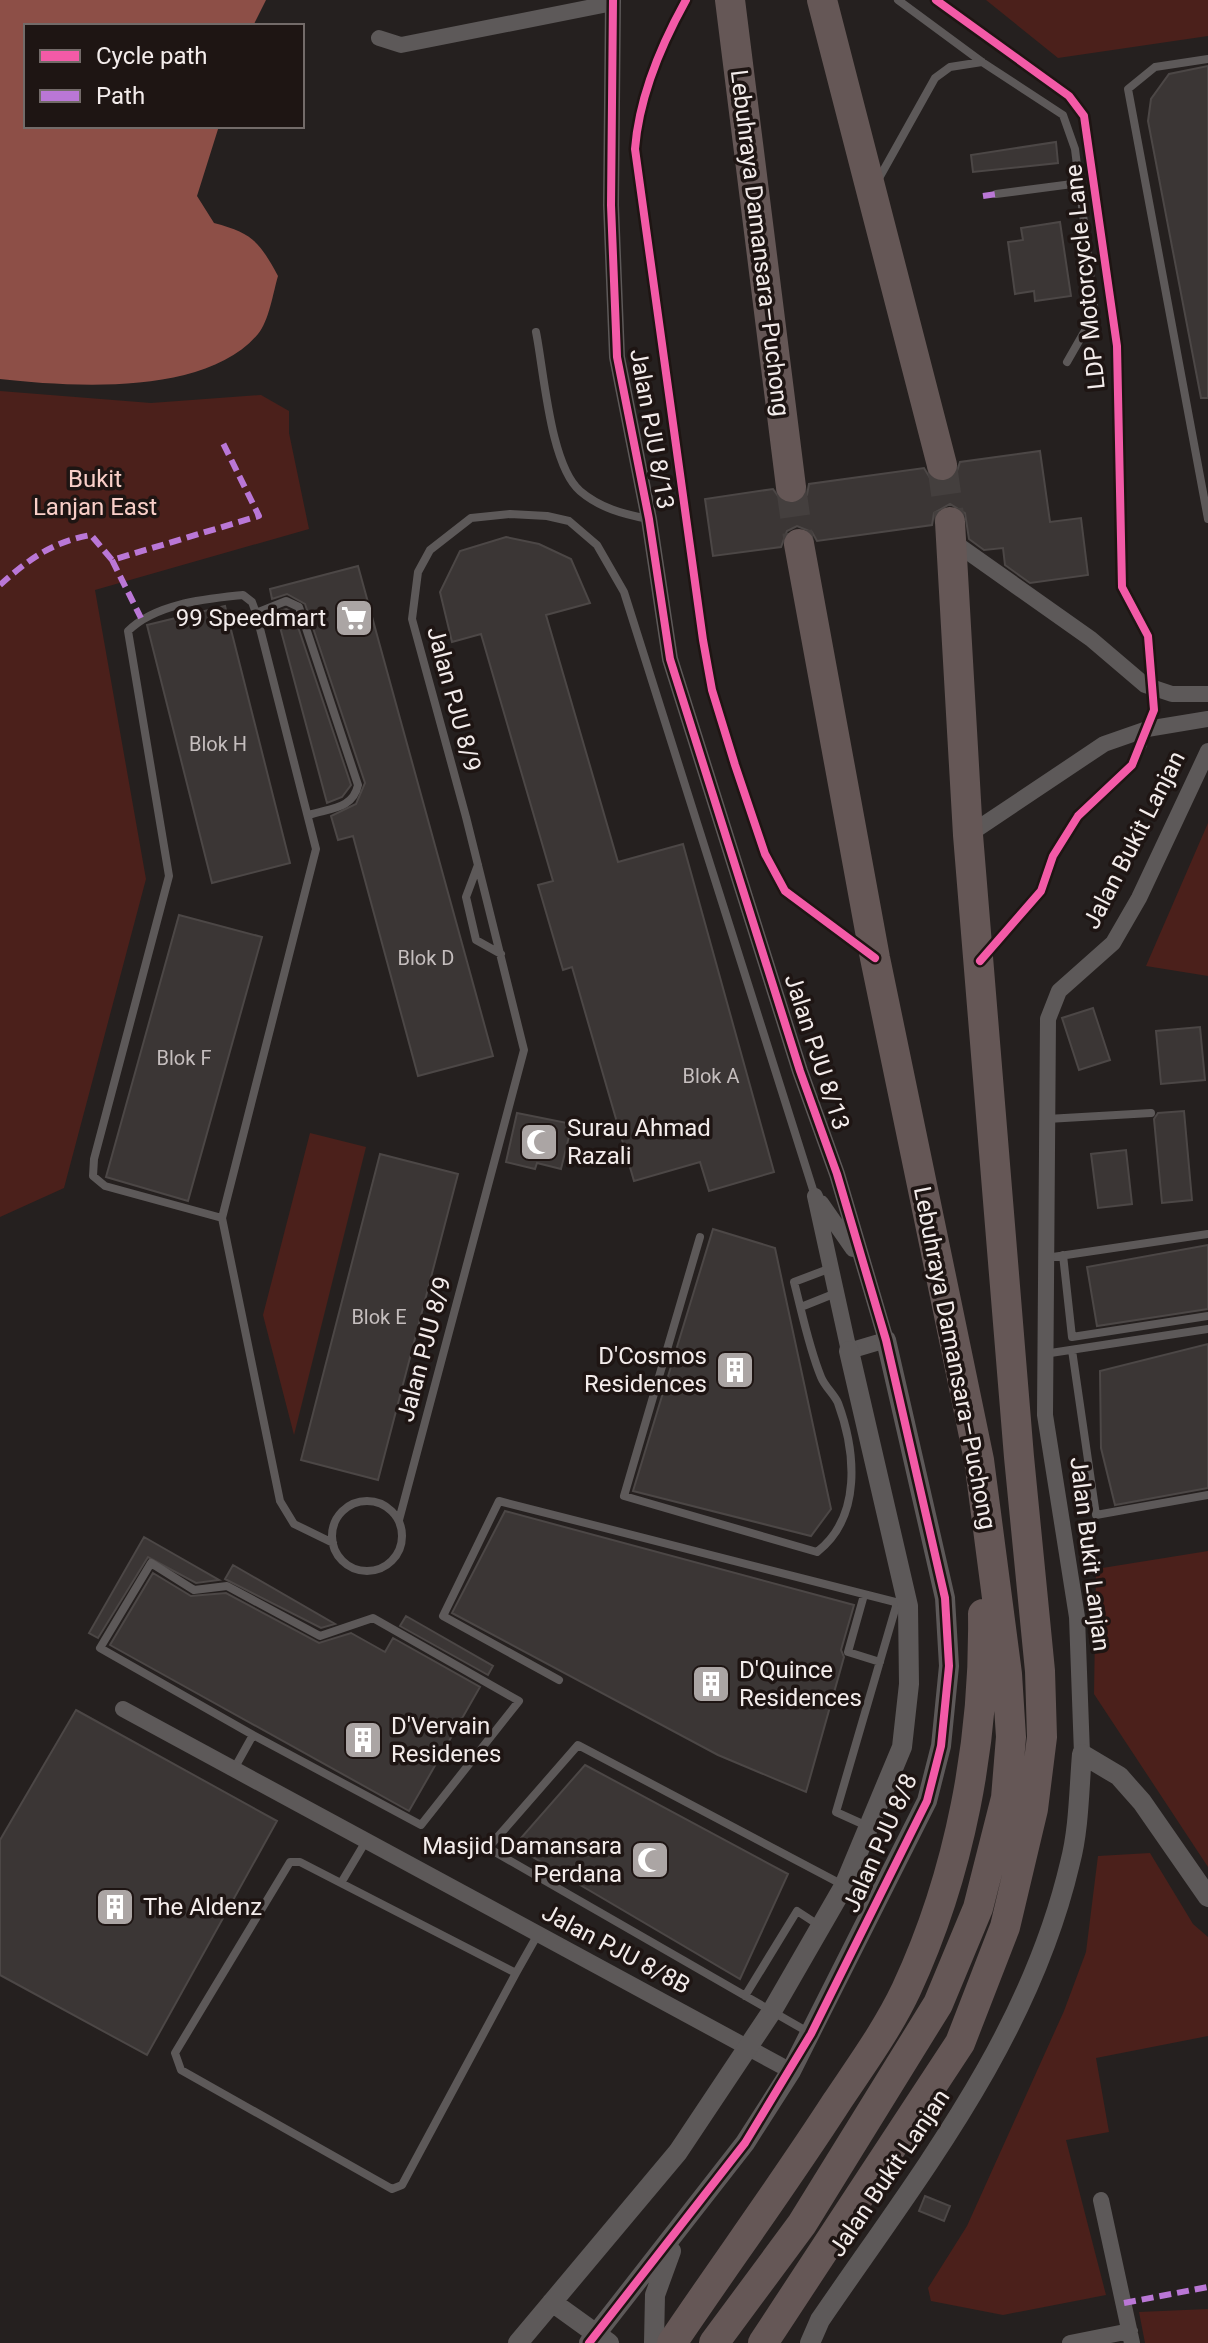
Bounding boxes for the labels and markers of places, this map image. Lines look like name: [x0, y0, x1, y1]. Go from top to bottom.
supermarket icon: 99 Speedmart: [333, 597, 375, 639]
place label: 99 Speedmart: [176, 604, 326, 632]
place label: Surau Ahmad Razali: [567, 1114, 711, 1170]
mosque icon: Surau Ahmad Razali: [518, 1121, 560, 1163]
place label: D'Cosmos Residences: [584, 1342, 707, 1398]
building icon: D'Cosmos Residences: [714, 1349, 756, 1391]
place label: D'Quince Residences: [739, 1656, 862, 1712]
building icon: D'Quince Residences: [690, 1663, 732, 1705]
place label: D'Vervain Residenes: [391, 1712, 501, 1768]
building icon: D'Vervain Residenes: [342, 1719, 384, 1761]
place label: Masjid Damansara Perdana: [422, 1832, 622, 1888]
mosque icon: Masjid Damansara Perdana: [629, 1839, 671, 1881]
building icon: The Aldenz: [94, 1886, 136, 1928]
place label: The Aldenz: [143, 1893, 262, 1921]

